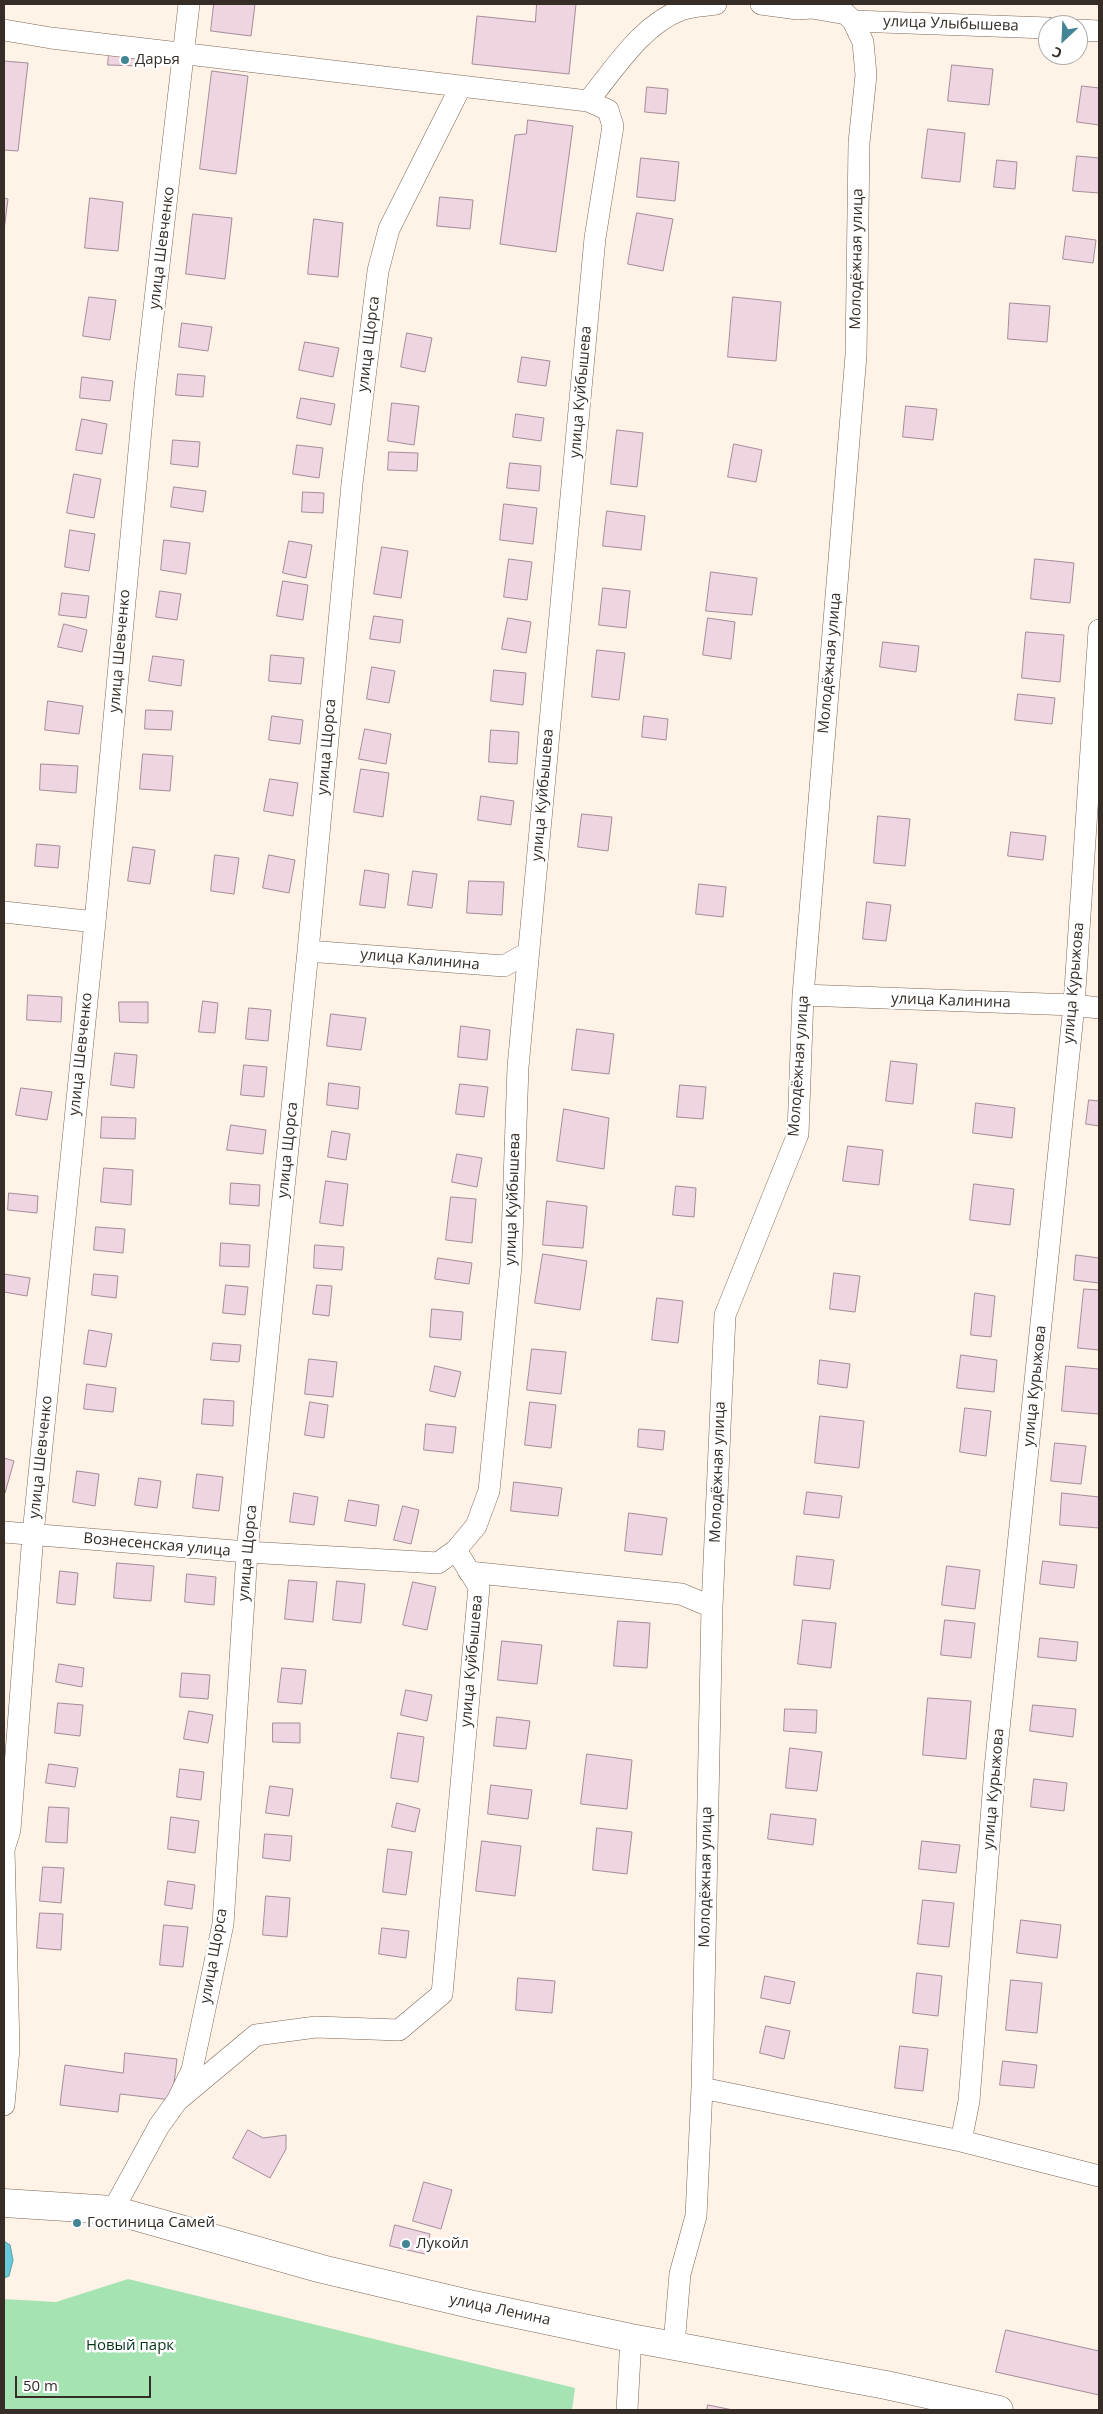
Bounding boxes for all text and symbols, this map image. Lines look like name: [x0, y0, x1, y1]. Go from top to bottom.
street label: улица Улыбышева: [883, 13, 1019, 35]
north arrow: [1038, 15, 1088, 65]
text: С: [1049, 43, 1065, 64]
place label: Дарья: [135, 51, 180, 69]
marker: Дарья: [119, 54, 131, 66]
street label: улица Шевченко: [146, 186, 178, 310]
street label: Молодёжная улица: [847, 188, 867, 330]
street label: улица Щорса: [354, 295, 384, 393]
street label: улица Куйбышева: [566, 325, 596, 459]
street label: улица Шевченко: [106, 589, 134, 713]
street label: Молодёжная улица: [815, 592, 845, 734]
street label: улица Щорса: [314, 698, 340, 796]
street label: улица Куйбышева: [528, 728, 558, 862]
street label: улица Курыжова: [1060, 922, 1088, 1044]
street label: улица Калинина: [360, 946, 480, 974]
street label: улица Калинина: [891, 990, 1011, 1012]
street label: улица Шевченко: [66, 992, 96, 1116]
street label: Молодёжная улица: [785, 995, 813, 1137]
street label: улица Щорса: [274, 1101, 302, 1199]
street label: улица Куйбышева: [502, 1132, 524, 1266]
street label: улица Курыжова: [1020, 1325, 1050, 1447]
street label: улица Шевченко: [26, 1395, 56, 1519]
street label: Молодёжная улица: [707, 1401, 729, 1543]
street label: улица Щорса: [235, 1504, 261, 1602]
street label: Вознесенская улица: [83, 1530, 231, 1560]
street label: улица Куйбышева: [457, 1594, 487, 1728]
street label: улица Курыжова: [980, 1728, 1008, 1850]
street label: Молодёжная улица: [696, 1806, 716, 1948]
street label: улица Щорса: [197, 1907, 231, 2005]
place label: Гостиница Самей: [87, 2214, 215, 2232]
marker: Гостиница Самей: [71, 2217, 83, 2229]
place label: Лукойл: [416, 2235, 469, 2253]
marker: Лукойл: [400, 2238, 412, 2250]
street label: улица Ленина: [448, 2290, 552, 2330]
park label: Новый парк: [86, 2337, 174, 2355]
scale bar: [18, 2366, 154, 2398]
text: 50 m: [23, 2375, 58, 2395]

